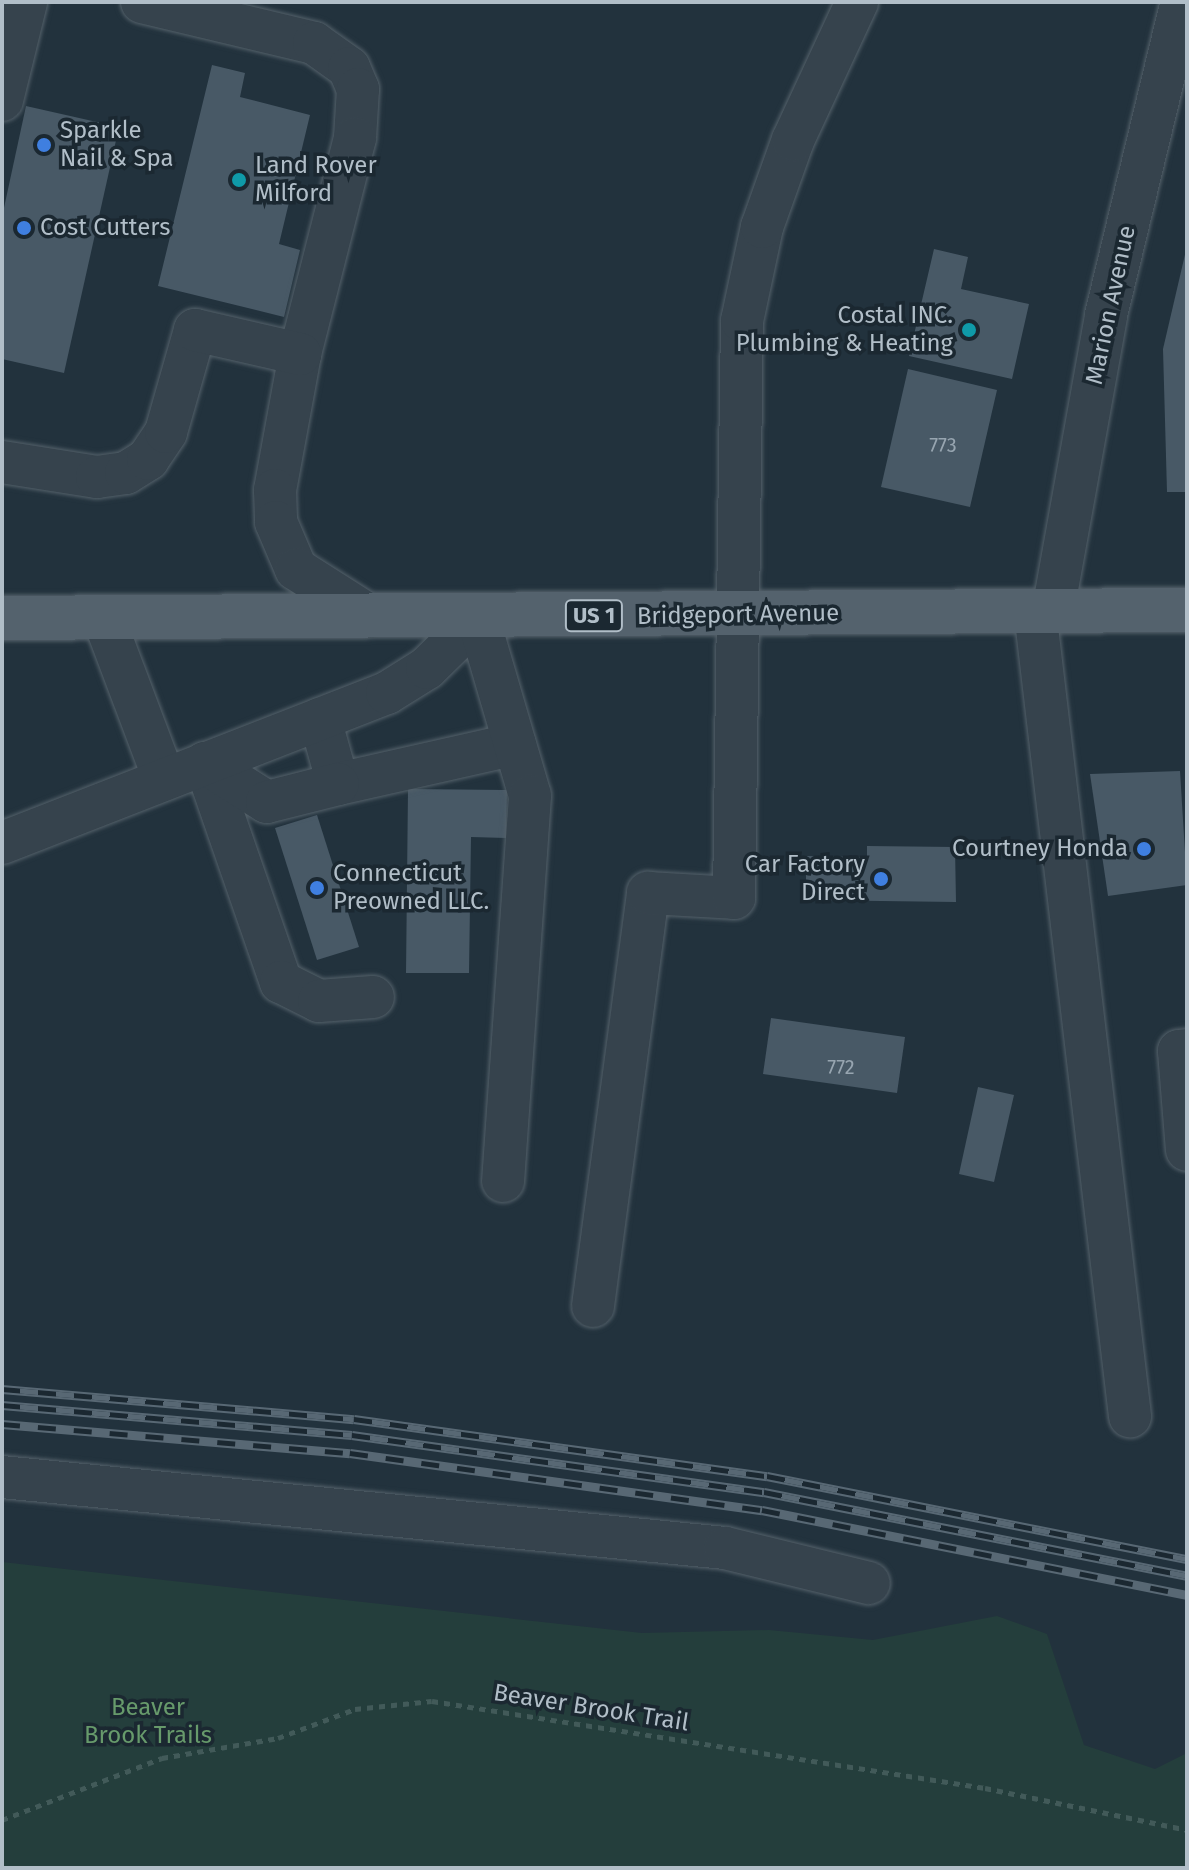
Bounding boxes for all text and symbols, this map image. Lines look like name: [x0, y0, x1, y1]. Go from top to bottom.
place label: Sparkle Nail & Spa: [60, 117, 174, 173]
marker: Sparkle Nail & Spa: [35, 136, 53, 154]
place label: Land Rover Milford: [255, 152, 377, 208]
marker: Land Rover Milford: [230, 171, 248, 189]
place label: Cost Cutters: [40, 214, 170, 242]
marker: Cost Cutters: [15, 219, 33, 237]
street label: Marion Avenue: [1080, 223, 1142, 387]
place label: Costal INC. Plumbing & Heating: [736, 302, 953, 358]
marker: Costal INC. Plumbing & Heating: [960, 321, 978, 339]
house number: 773: [929, 433, 957, 457]
road number: US 1: [564, 598, 624, 634]
street label: Bridgeport Avenue: [637, 599, 839, 631]
place label: Courtney Honda: [952, 835, 1128, 863]
marker: Courtney Honda: [1135, 840, 1153, 858]
place label: Car Factory Direct: [745, 851, 865, 907]
place label: Connecticut Preowned LLC.: [333, 860, 489, 916]
marker: Car Factory Direct: [872, 870, 890, 888]
marker: Connecticut Preowned LLC.: [308, 879, 326, 897]
house number: 772: [827, 1055, 855, 1079]
street label: Beaver Brook Trail: [491, 1678, 691, 1738]
park label: Beaver Brook Trails: [84, 1694, 212, 1750]

